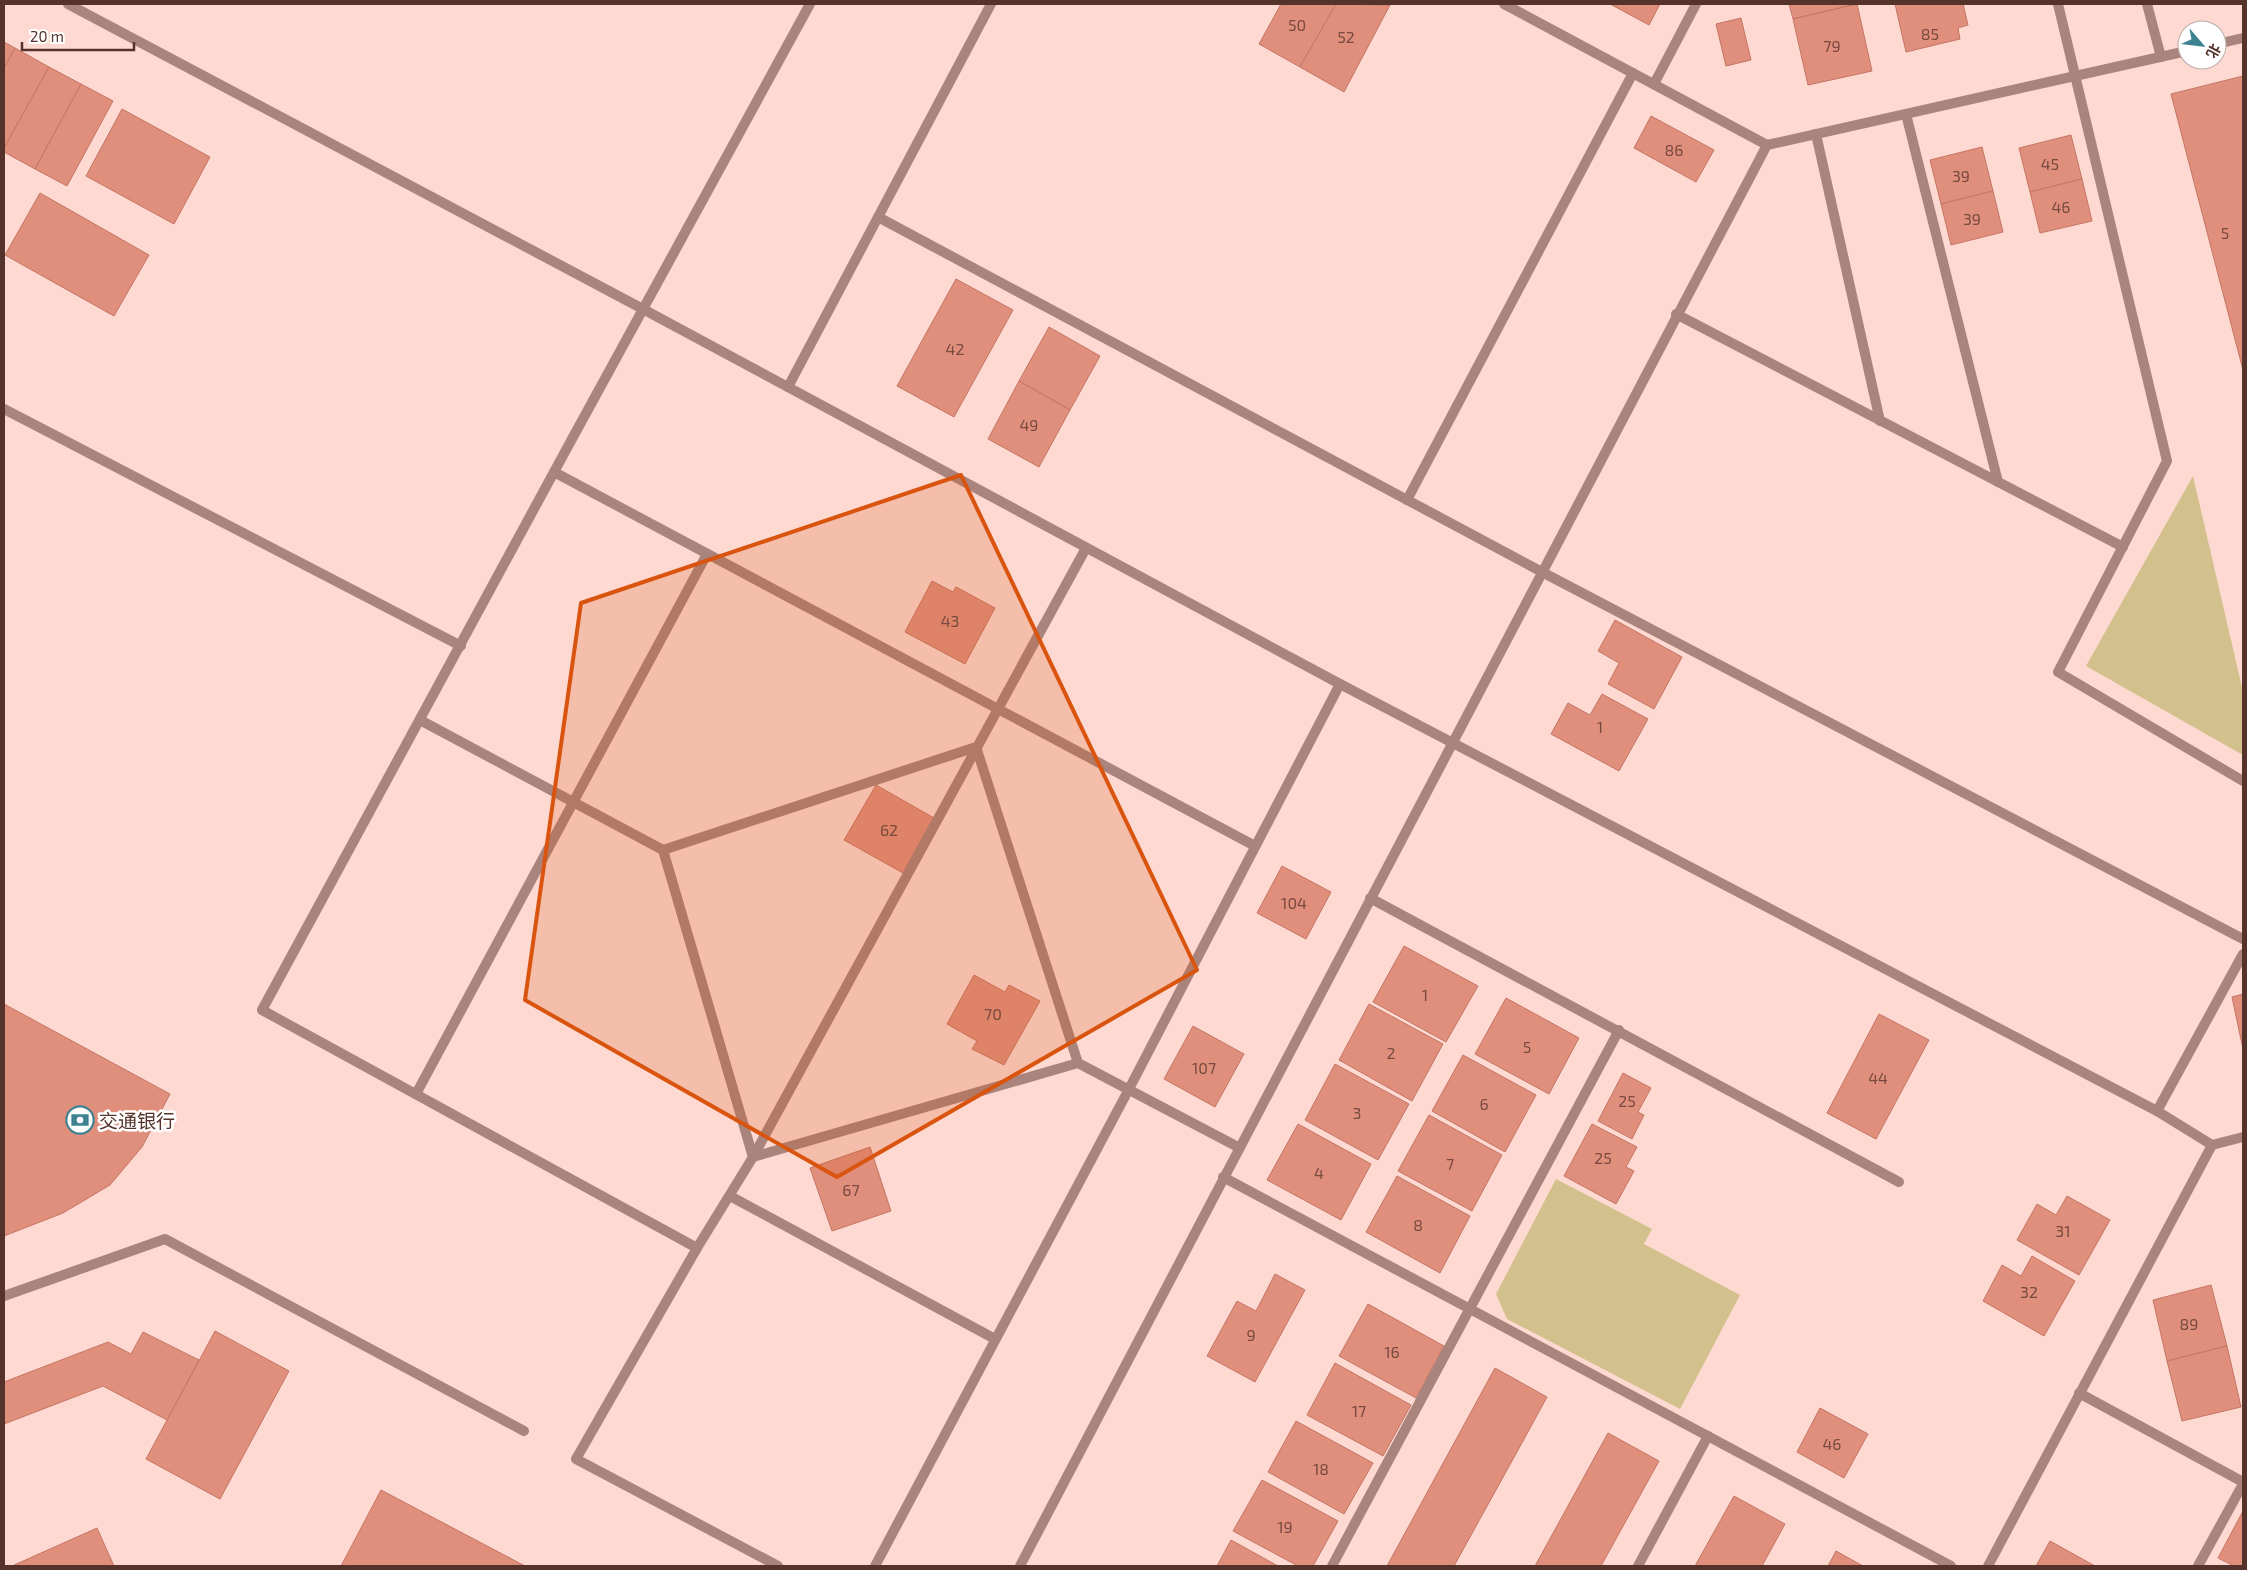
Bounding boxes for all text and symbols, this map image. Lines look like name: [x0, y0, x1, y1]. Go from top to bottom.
house number: 50: [1288, 15, 1306, 34]
scale bar: [22, 20, 135, 52]
north arrow: [2177, 20, 2227, 70]
house number: 85: [1921, 24, 1939, 43]
text: 20 m: [30, 27, 64, 45]
house number: 52: [1337, 27, 1355, 46]
house number: 79: [1823, 36, 1841, 55]
text: 北: [2203, 41, 2225, 62]
house number: 86: [1665, 140, 1683, 159]
house number: 45: [2041, 154, 2059, 173]
house number: 39: [1952, 166, 1970, 185]
house number: 46: [2052, 197, 2071, 216]
house number: 39: [1963, 209, 1981, 228]
house number: 5: [2221, 223, 2229, 242]
house number: 42: [946, 339, 964, 358]
house number: 49: [1020, 415, 1039, 434]
house number: 43: [941, 611, 959, 630]
house number: 1: [1597, 717, 1603, 736]
house number: 62: [880, 820, 898, 839]
house number: 104: [1281, 893, 1307, 912]
house number: 1: [1422, 985, 1428, 1004]
house number: 70: [984, 1004, 1002, 1023]
house number: 5: [1523, 1037, 1531, 1056]
house number: 2: [1387, 1043, 1396, 1062]
house number: 107: [1192, 1058, 1216, 1077]
house number: 44: [1868, 1068, 1888, 1087]
house number: 25: [1618, 1091, 1636, 1110]
house number: 6: [1479, 1094, 1489, 1113]
house number: 3: [1353, 1103, 1361, 1122]
bank icon: 交通银行: [65, 1105, 95, 1135]
place label: 交通银行: [99, 1109, 175, 1132]
house number: 25: [1594, 1148, 1612, 1167]
house number: 7: [1446, 1154, 1454, 1173]
house number: 4: [1314, 1163, 1324, 1182]
house number: 67: [842, 1180, 860, 1199]
house number: 8: [1413, 1215, 1423, 1234]
house number: 31: [2055, 1221, 2071, 1240]
house number: 32: [2020, 1282, 2038, 1301]
house number: 89: [2180, 1314, 2198, 1333]
house number: 9: [1246, 1325, 1256, 1344]
house number: 16: [1384, 1342, 1400, 1361]
house number: 17: [1352, 1401, 1366, 1420]
house number: 46: [1823, 1434, 1842, 1453]
house number: 18: [1313, 1459, 1329, 1478]
house number: 19: [1277, 1517, 1293, 1536]

